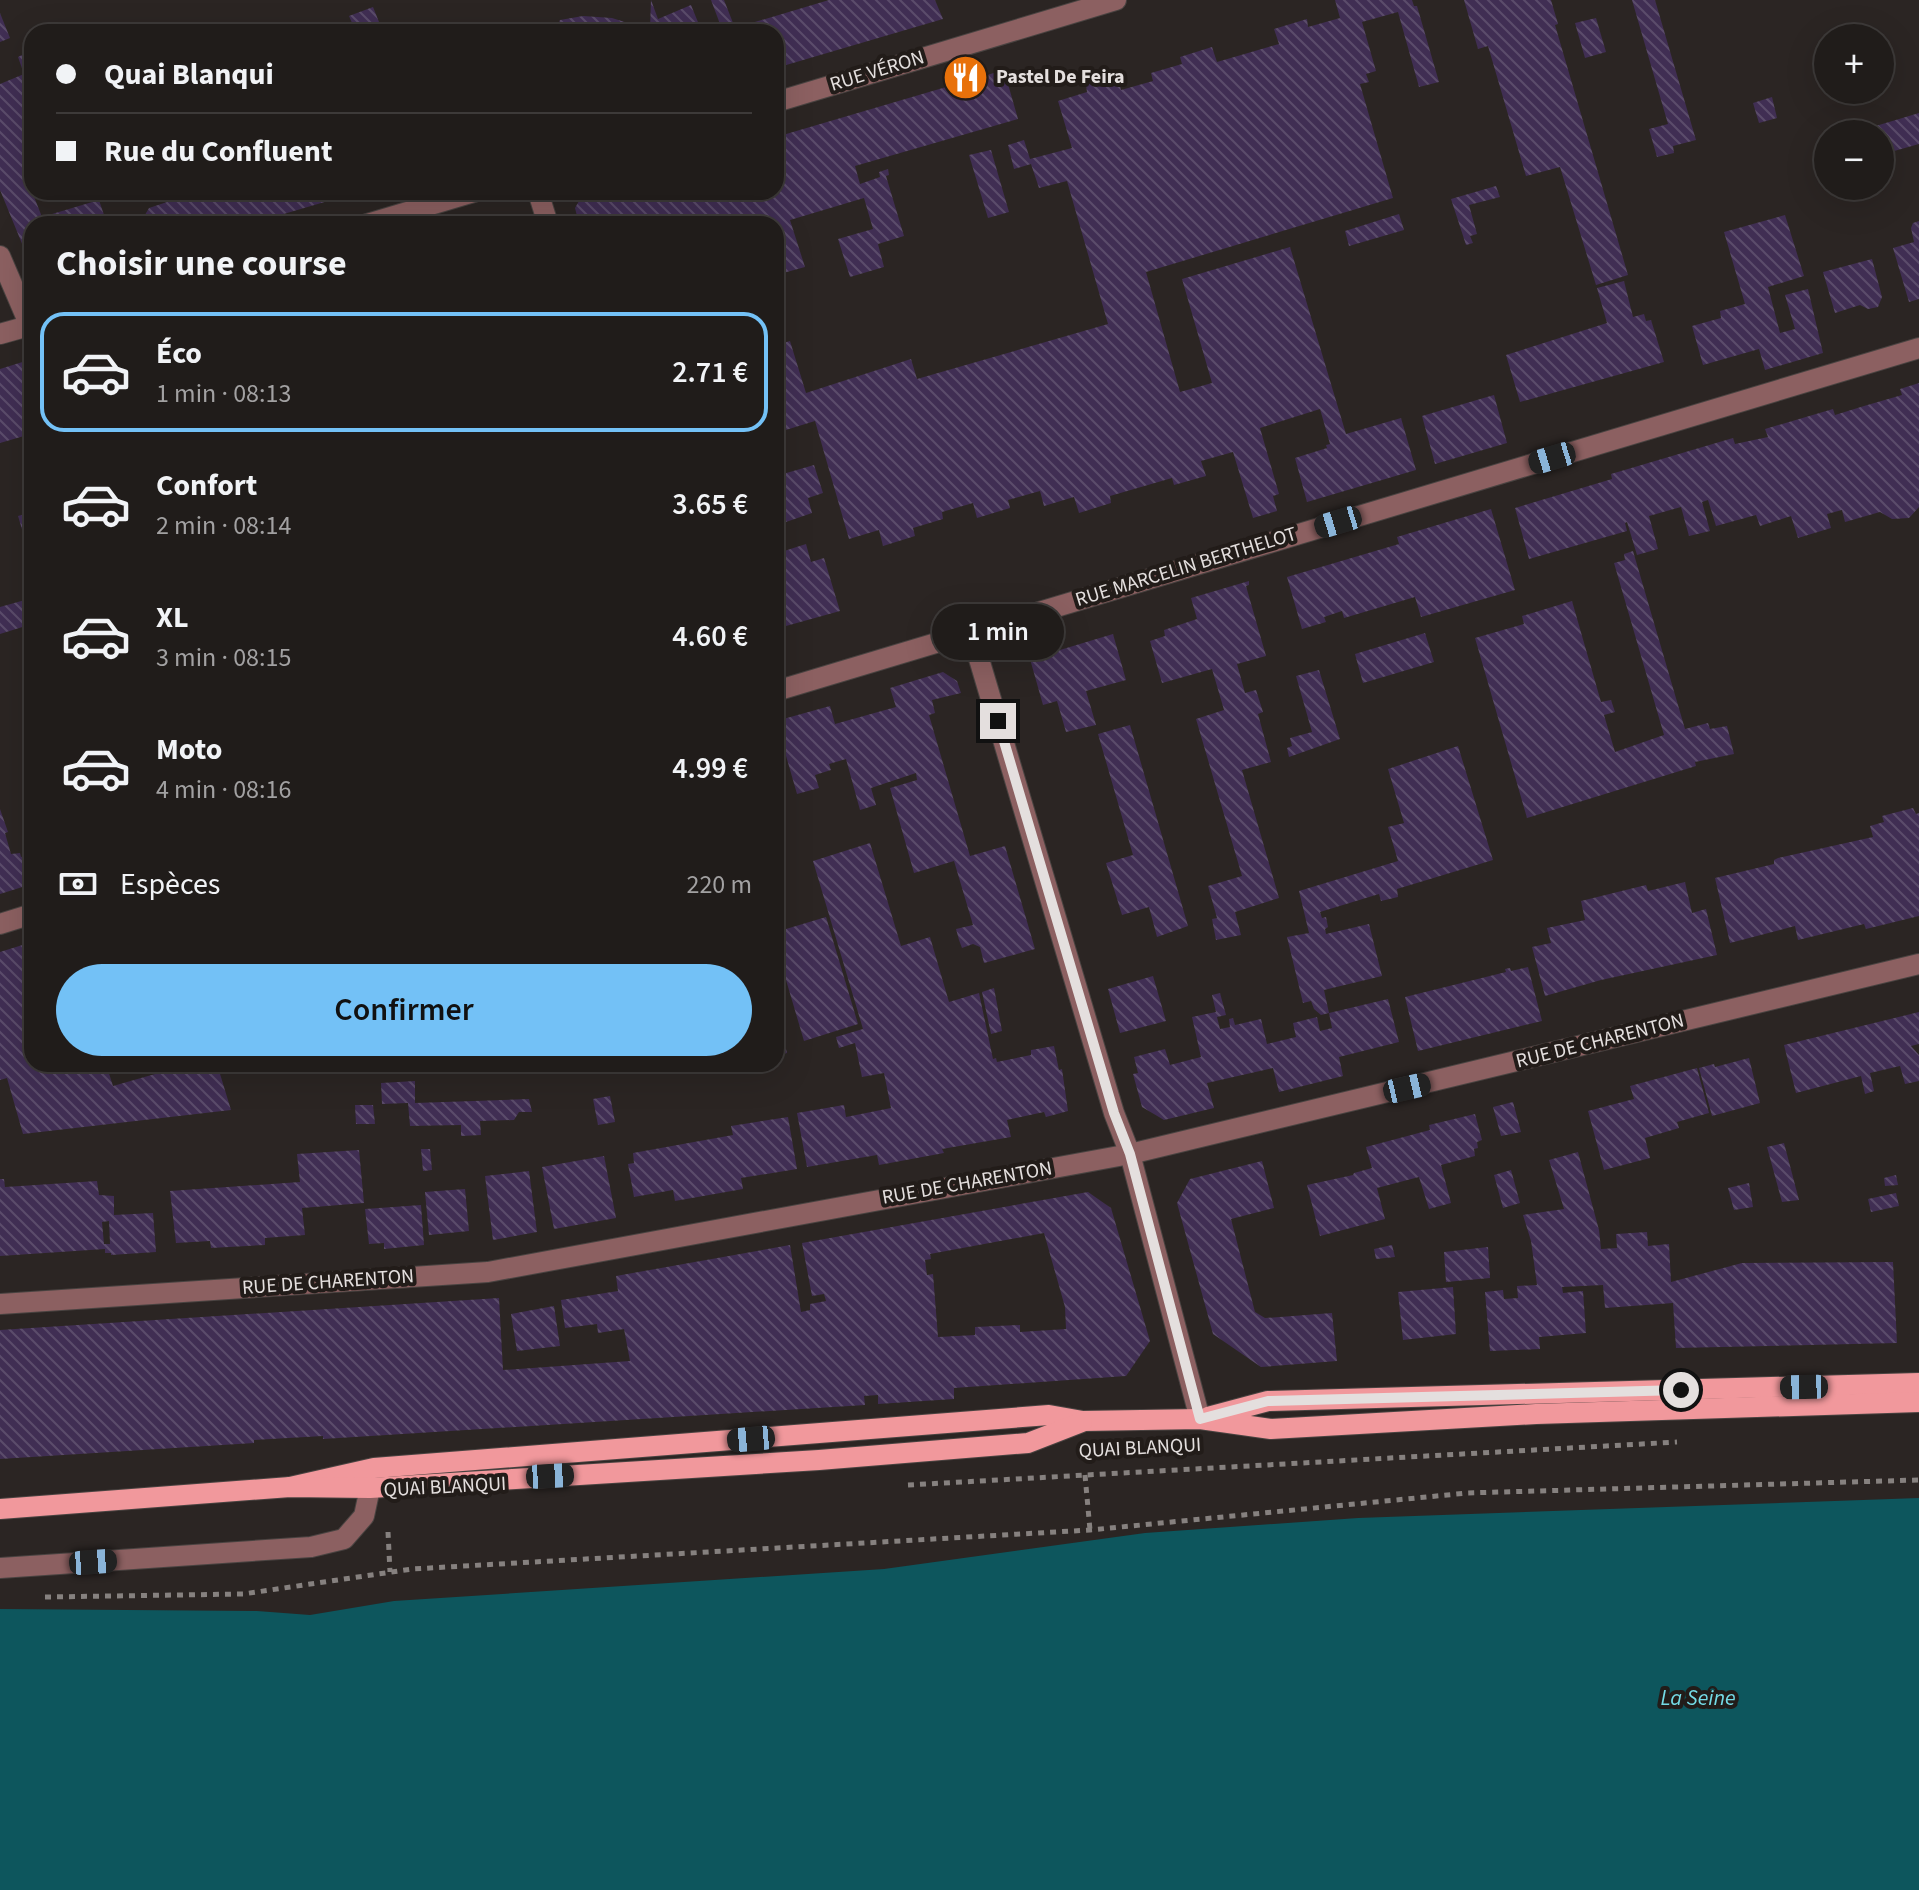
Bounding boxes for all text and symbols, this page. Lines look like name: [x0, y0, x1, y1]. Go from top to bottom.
map controls: [1814, 24, 1894, 200]
button: +: [1814, 24, 1894, 104]
street label: RUE VÉRON: [826, 43, 928, 99]
text: Quai Blanqui: [104, 53, 274, 96]
restaurant icon: Pastel De Feira: [941, 53, 989, 101]
place label: Pastel De Feira: [996, 63, 1125, 91]
button: −: [1814, 120, 1894, 200]
text: Rue du Confluent: [104, 130, 333, 173]
text: Choisir une course: [56, 238, 347, 289]
text: Éco: [156, 332, 202, 375]
icon: car: [60, 336, 132, 408]
text: 2.71 €: [672, 351, 748, 394]
text: 1 min · 08:13: [156, 375, 291, 412]
car: [1526, 440, 1578, 476]
text: Confort: [156, 464, 257, 507]
icon: car: [60, 468, 132, 540]
text: 3.65 €: [672, 483, 748, 526]
car: [1312, 504, 1364, 540]
text: 2 min · 08:14: [156, 507, 291, 544]
street label: RUE MARCELIN BERTHELOT: [1072, 520, 1300, 614]
text: XL: [156, 596, 189, 639]
icon: car: [60, 600, 132, 672]
callout: 1 min: [932, 605, 1064, 661]
text: 1 min: [967, 613, 1029, 650]
text: 4.60 €: [672, 615, 748, 658]
text: 3 min · 08:15: [156, 639, 291, 676]
route end: [980, 703, 1016, 739]
text: Moto: [156, 728, 222, 771]
icon: car: [60, 732, 132, 804]
text: 4.99 €: [672, 747, 748, 790]
text: 4 min · 08:16: [156, 771, 291, 808]
icon: cash: [56, 862, 100, 906]
text: Espèces: [120, 863, 220, 906]
text: 220 m: [686, 866, 752, 903]
button: Confirmer: [56, 964, 752, 1056]
street label: RUE DE CHARENTON: [1513, 1007, 1687, 1075]
car: [1381, 1071, 1433, 1105]
street label: RUE DE CHARENTON: [880, 1154, 1054, 1212]
street label: RUE DE CHARENTON: [241, 1262, 415, 1302]
route start: [1663, 1372, 1699, 1408]
car: [1780, 1375, 1828, 1399]
car: [726, 1425, 776, 1453]
street label: QUAI BLANQUI: [1078, 1431, 1202, 1465]
car: [525, 1463, 575, 1489]
street label: QUAI BLANQUI: [383, 1470, 507, 1504]
car: [68, 1548, 118, 1576]
water label: La Seine: [1660, 1682, 1736, 1714]

